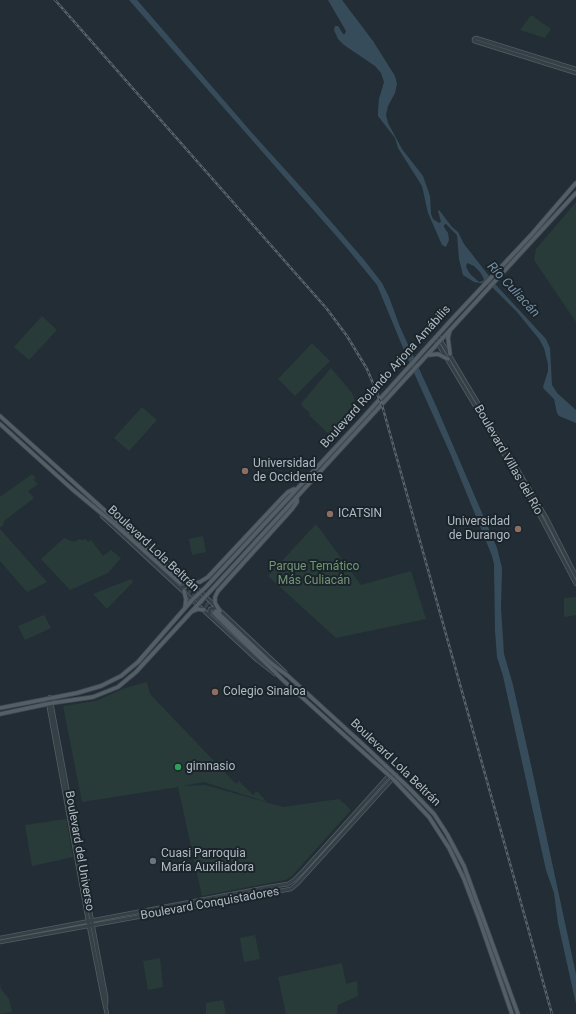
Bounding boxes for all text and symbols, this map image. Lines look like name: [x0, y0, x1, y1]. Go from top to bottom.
water label: Río Culiacán: [483, 259, 543, 321]
street label: Boulevard Rolando Arjona Amábilis: [318, 303, 454, 451]
street label: Boulevard Villas del Río: [471, 403, 545, 517]
place label: Universidad de Occidente: [253, 457, 323, 485]
marker: Universidad de Occidente: [240, 466, 250, 476]
street label: Boulevard Lola Beltrán: [104, 503, 202, 595]
place label: ICATSIN: [338, 507, 382, 521]
marker: ICATSIN: [325, 509, 335, 519]
place label: Universidad de Durango: [447, 515, 510, 543]
marker: Universidad de Durango: [513, 524, 523, 534]
park label: Parque Temático Más Culiacán: [269, 560, 359, 588]
place label: Colegio Sinaloa: [223, 685, 306, 699]
marker: Colegio Sinaloa: [210, 687, 220, 697]
street label: Boulevard Lola Beltrán: [347, 716, 443, 810]
place label: gimnasio: [186, 760, 235, 774]
marker: gimnasio: [173, 762, 183, 772]
street label: Boulevard del Universo: [61, 790, 97, 912]
place label: Cuasi Parroquia María Auxiliadora: [161, 847, 254, 875]
marker: Cuasi Parroquia María Auxiliadora: [148, 856, 158, 866]
street label: Boulevard Conquistadores: [140, 885, 280, 923]

